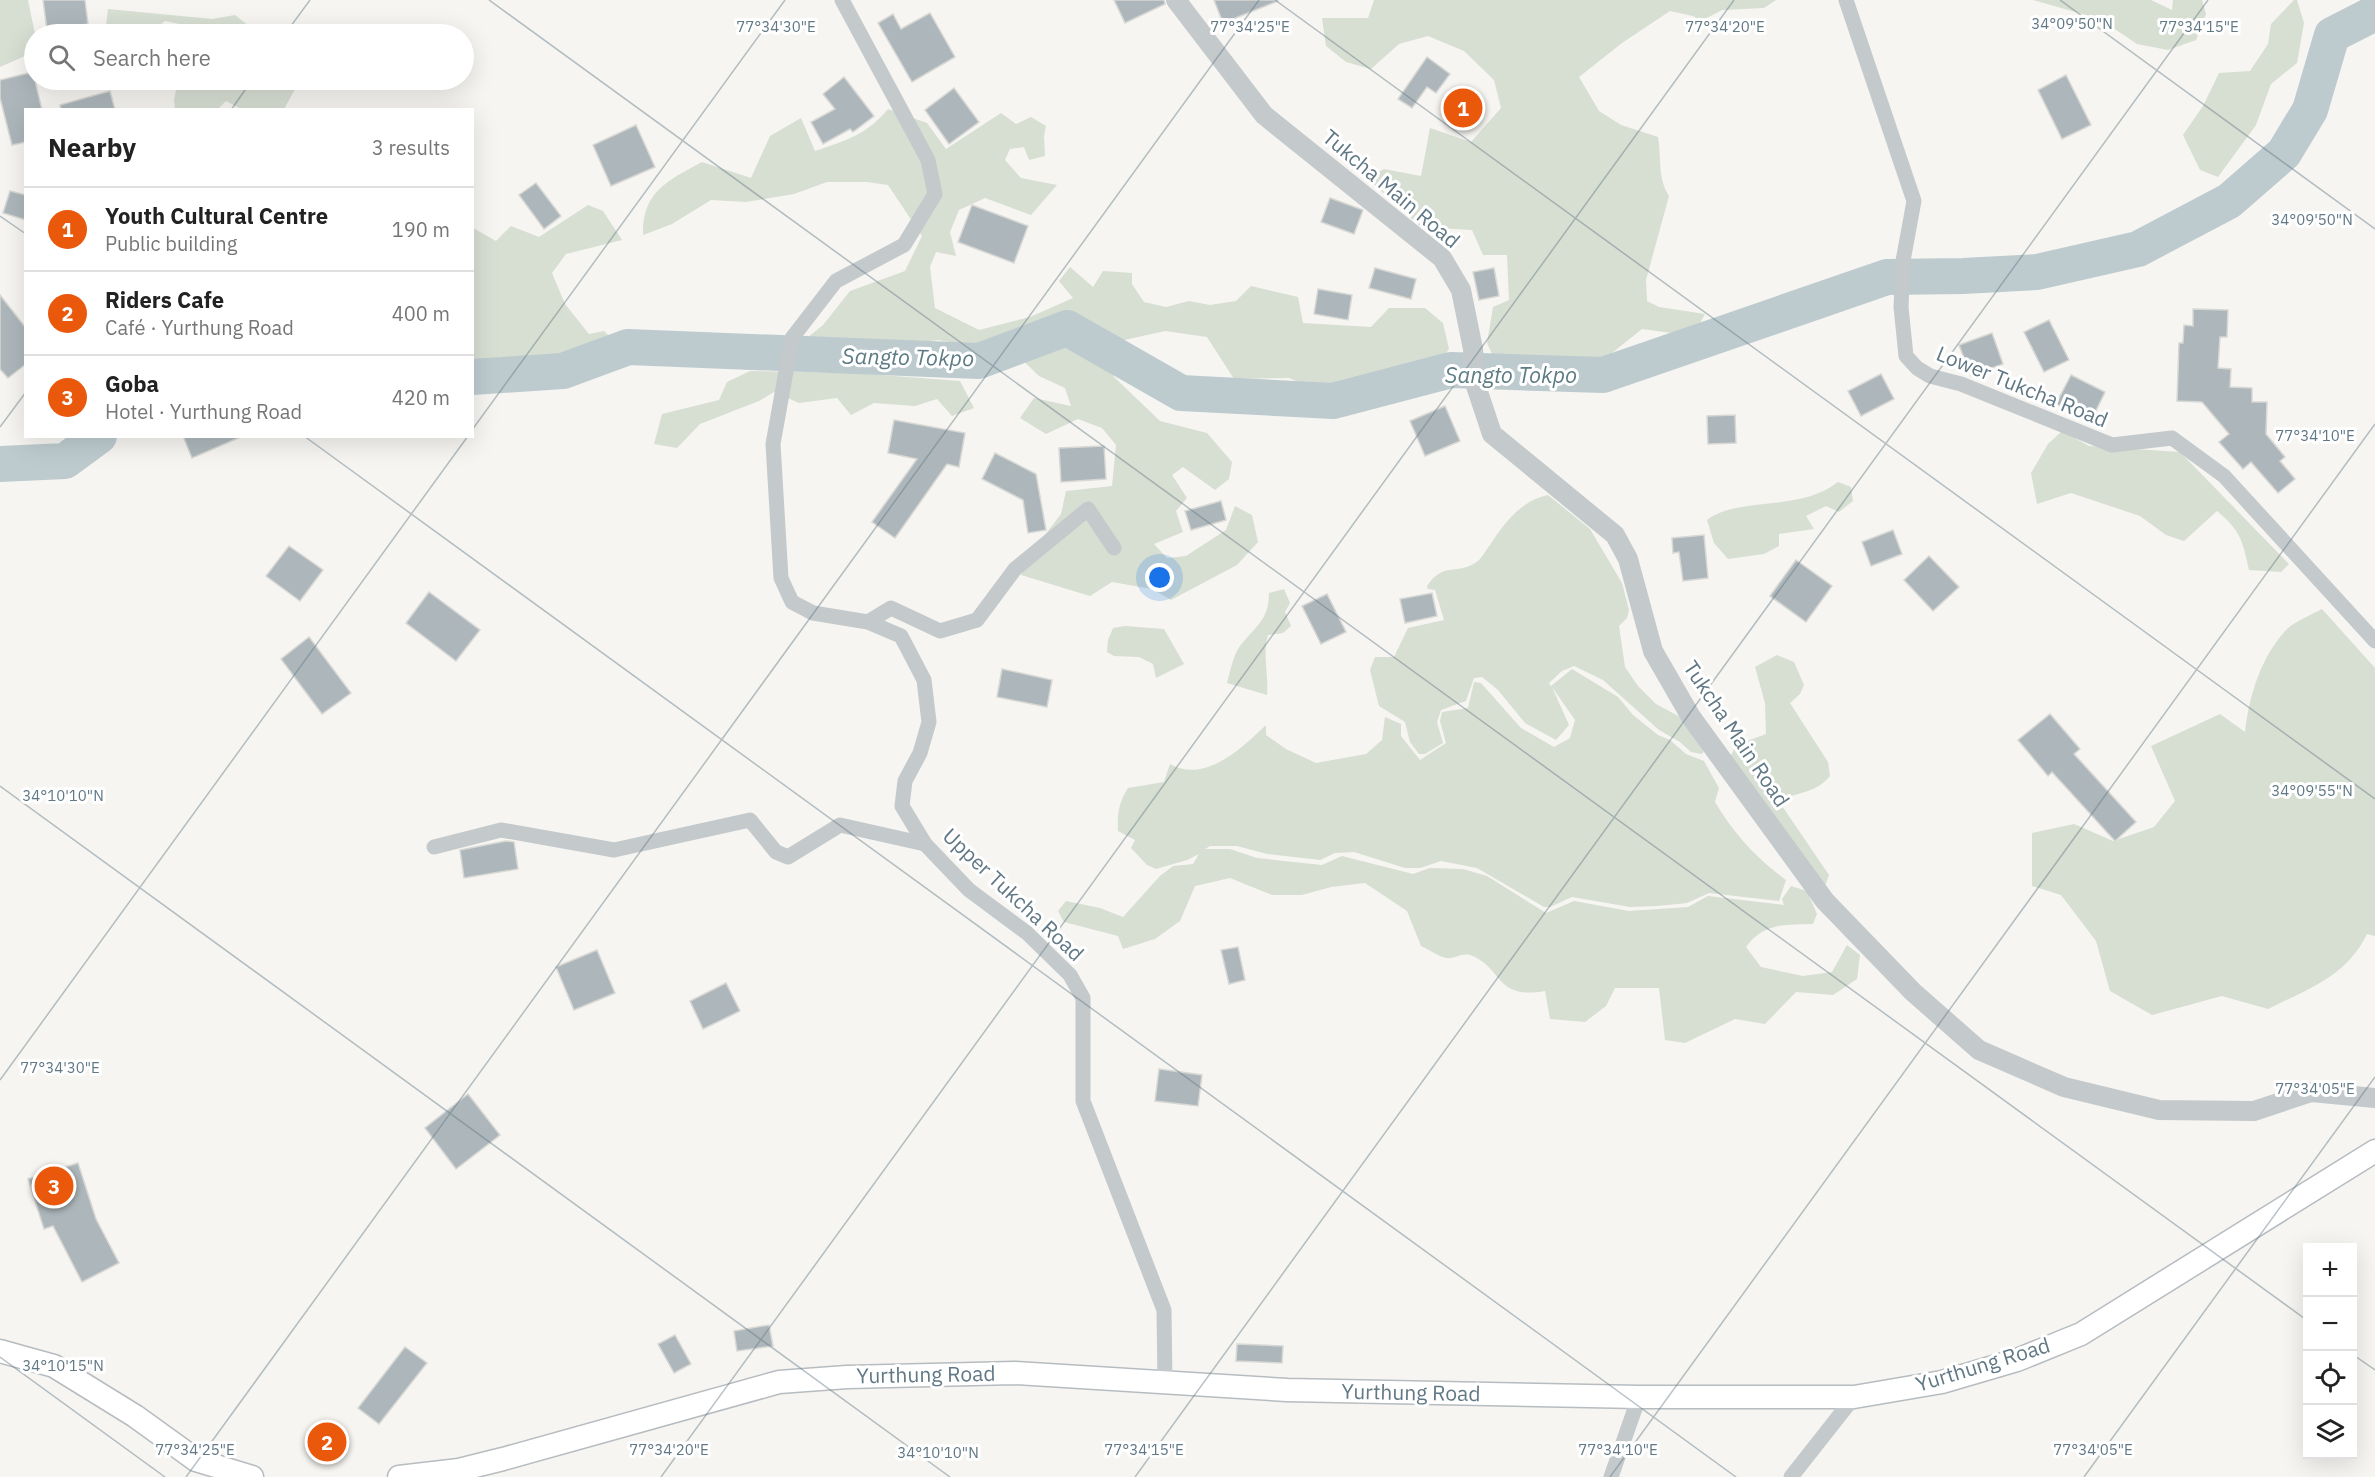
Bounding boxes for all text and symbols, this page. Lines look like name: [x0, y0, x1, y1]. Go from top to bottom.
text: 34°09'50"N: [2031, 14, 2113, 33]
text: 77°34'30"E: [736, 17, 816, 36]
text: 77°34'25"E: [1210, 17, 1290, 36]
text: 77°34'20"E: [1685, 17, 1765, 36]
text: 77°34'15"E: [2159, 17, 2239, 36]
search box: [24, 24, 474, 90]
icon: search: [45, 41, 78, 74]
text: Search here: [93, 43, 211, 72]
pin: 1: [1444, 86, 1482, 130]
street label: Tukcha Main Road: [1317, 123, 1466, 254]
text: Nearby: [48, 130, 136, 164]
text: 3 results: [372, 134, 450, 161]
text: Youth Cultural Centre: [105, 201, 328, 230]
text: 34°09'50"N: [2271, 210, 2353, 229]
text: 1: [62, 216, 74, 243]
text: 190 m: [392, 216, 450, 243]
text: Public building: [105, 230, 237, 257]
text: Riders Cafe: [105, 285, 224, 314]
text: 2: [62, 300, 74, 327]
text: 400 m: [392, 300, 450, 327]
text: Café · Yurthung Road: [105, 314, 294, 341]
street label: Lower Tukcha Road: [1932, 339, 2112, 433]
water label: Sangto Tokpo: [842, 341, 974, 372]
water label: Sangto Tokpo: [1445, 360, 1577, 389]
text: Goba: [105, 369, 159, 398]
text: 3: [62, 384, 74, 411]
text: 420 m: [392, 384, 450, 411]
text: Hotel · Yurthung Road: [105, 398, 302, 425]
text: 77°34'10"E: [2275, 426, 2355, 445]
your location: [1145, 563, 1174, 592]
street label: Tukcha Main Road: [1677, 655, 1796, 812]
text: 34°09'55"N: [2271, 781, 2353, 800]
text: 34°10'10"N: [22, 786, 104, 805]
street label: Upper Tukcha Road: [937, 822, 1090, 967]
text: 77°34'30"E: [20, 1058, 100, 1077]
text: 77°34'05"E: [2275, 1079, 2355, 1098]
pin: 3: [34, 1164, 74, 1208]
map controls: [2303, 1243, 2357, 1459]
button: +: [2303, 1243, 2357, 1297]
button: −: [2303, 1297, 2357, 1351]
street label: Yurthung Road: [1912, 1330, 2053, 1398]
button: locate: [2303, 1351, 2357, 1405]
text: 34°10'15"N: [22, 1356, 104, 1375]
street label: Yurthung Road: [856, 1359, 996, 1389]
street label: Yurthung Road: [1341, 1377, 1481, 1407]
button: layers: [2303, 1405, 2357, 1459]
pin: 2: [308, 1420, 346, 1464]
text: 77°34'25"E: [155, 1440, 235, 1459]
text: 77°34'20"E: [629, 1440, 709, 1459]
text: 77°34'15"E: [1104, 1440, 1184, 1459]
text: 77°34'10"E: [1578, 1440, 1658, 1459]
text: 77°34'05"E: [2053, 1440, 2133, 1459]
text: 34°10'10"N: [897, 1443, 979, 1462]

